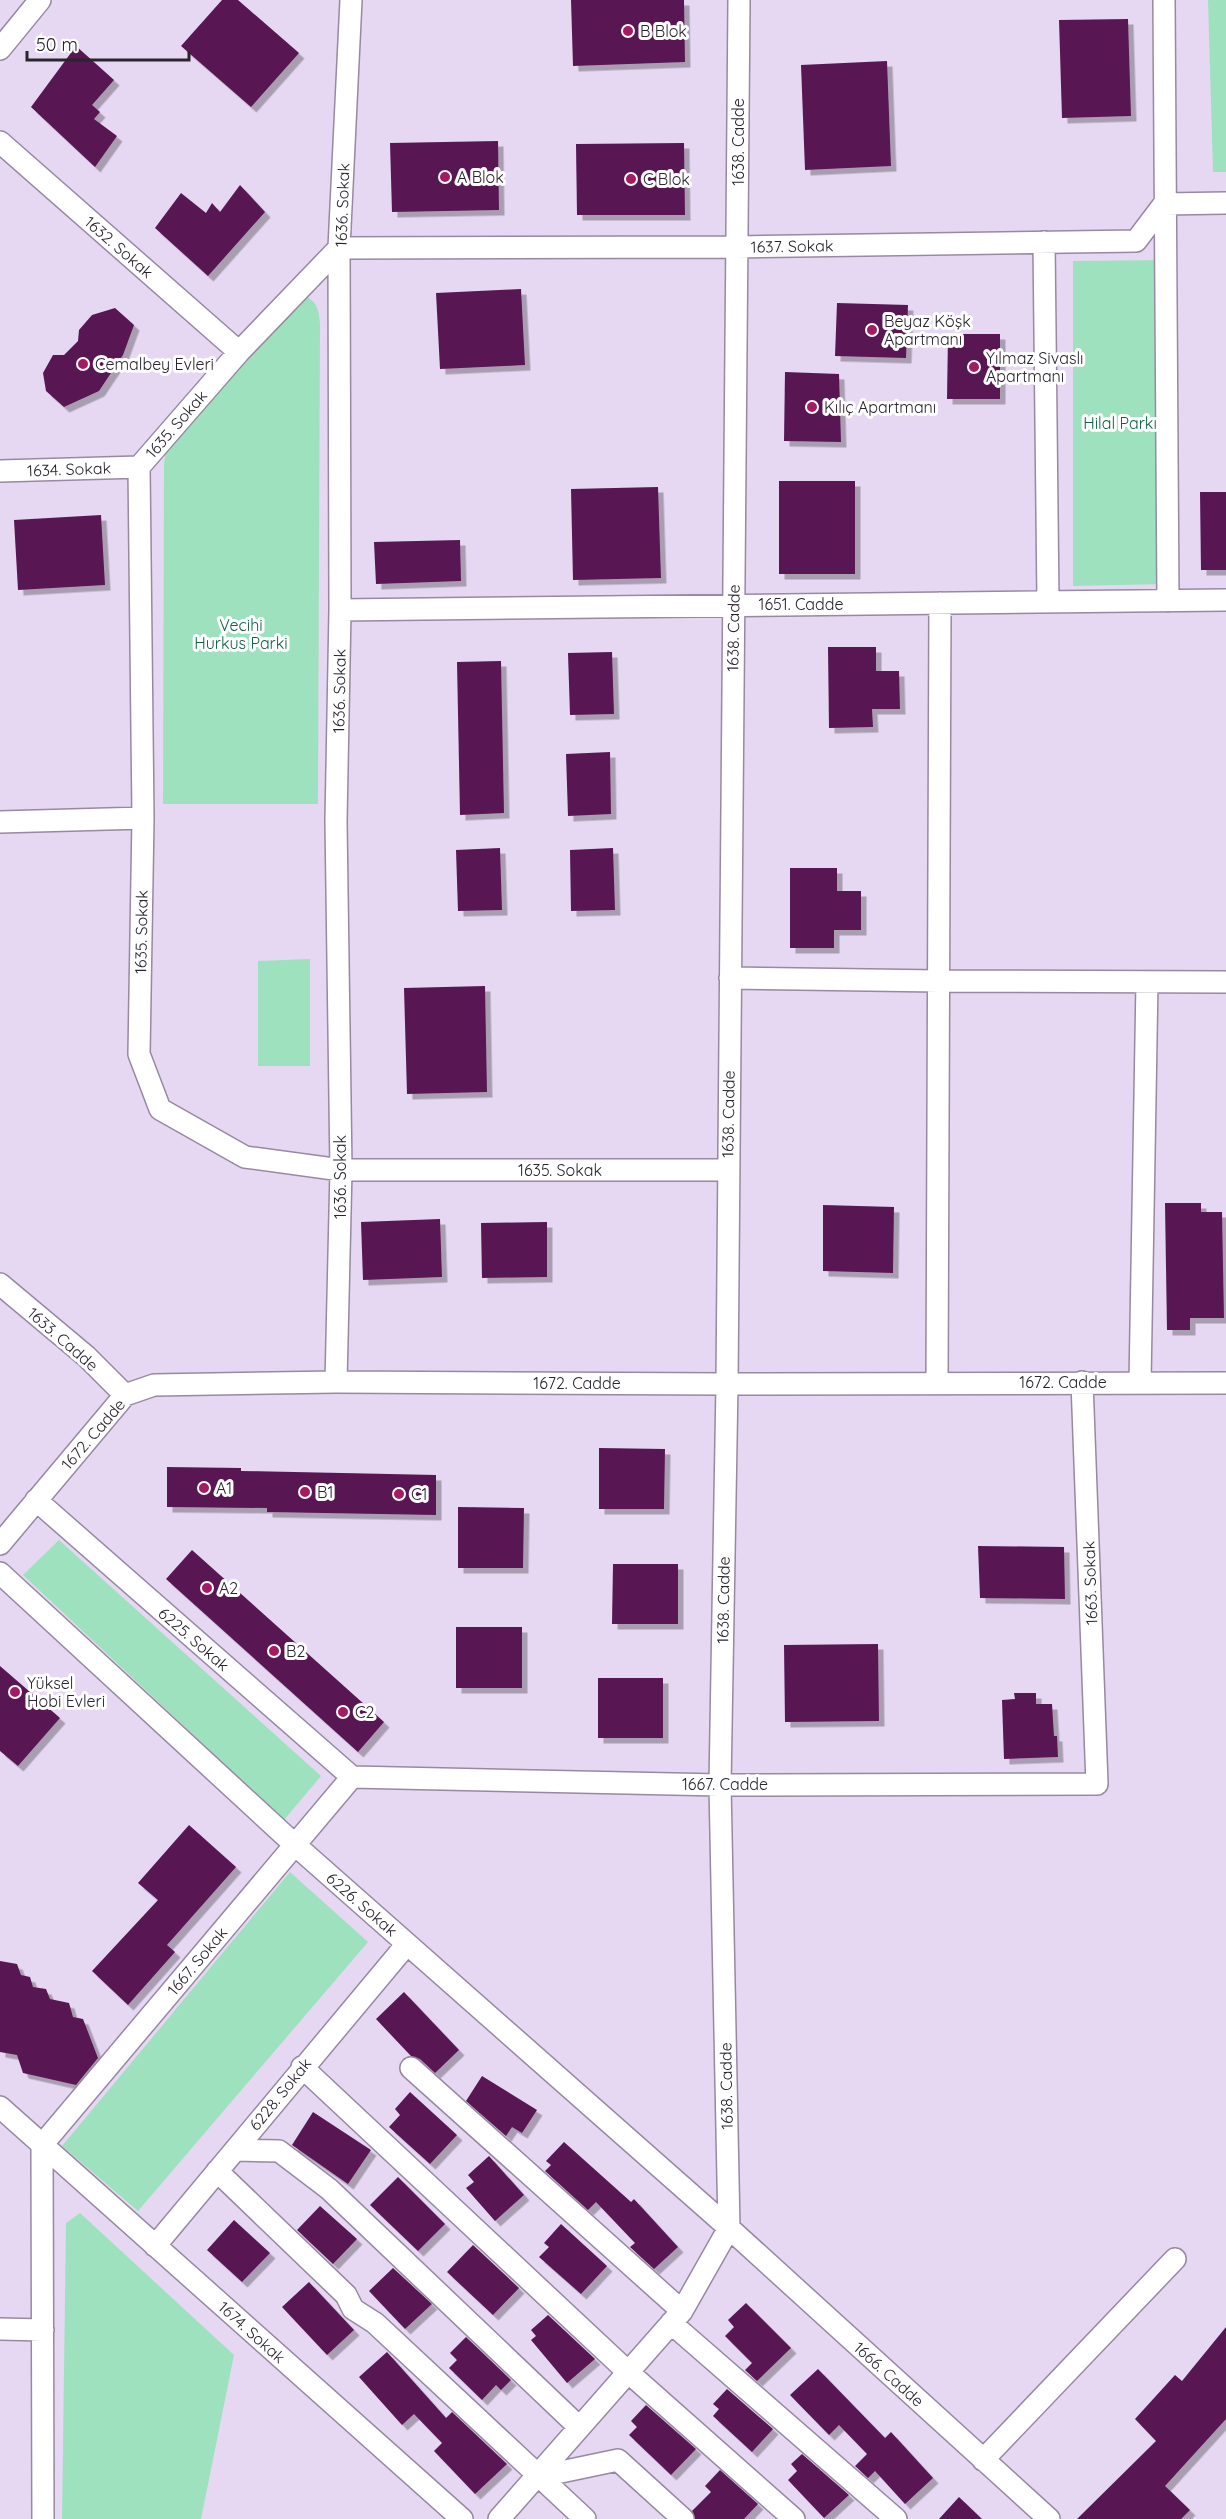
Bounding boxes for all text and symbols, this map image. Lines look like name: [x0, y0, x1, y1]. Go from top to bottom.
place label: B Blok: [640, 21, 687, 41]
scale bar: [27, 24, 189, 62]
marker: B Blok: [621, 24, 635, 38]
text: 50 m: [36, 33, 78, 56]
street label: 1638. Cadde: [728, 98, 748, 186]
street label: 1636. Sokak: [331, 163, 353, 247]
place label: A Blok: [457, 167, 504, 187]
place label: C Blok: [643, 169, 690, 189]
marker: A Blok: [438, 170, 452, 184]
marker: C Blok: [624, 172, 638, 186]
street label: 1632. Sokak: [81, 212, 157, 282]
street label: 1637. Sokak: [750, 235, 834, 257]
place label: Beyaz Köşk Apartmanı: [884, 311, 971, 349]
marker: Beyaz Köşk Apartmanı: [865, 323, 879, 337]
place label: Yılmaz Sivaslı Apartmanı: [986, 348, 1084, 386]
place label: Cemalbey Evleri: [95, 354, 214, 374]
marker: Cemalbey Evleri: [76, 357, 90, 371]
marker: Yılmaz Sivaslı Apartmanı: [967, 360, 981, 374]
street label: 1635. Sokak: [141, 386, 211, 462]
place label: Kılıç Apartmanı: [824, 397, 936, 417]
marker: Kılıç Apartmanı: [805, 400, 819, 414]
park label: Hilal Parkı: [1083, 413, 1157, 433]
street label: 1634. Sokak: [27, 458, 111, 480]
street label: 1638. Cadde: [722, 584, 744, 672]
street label: 1651. Cadde: [758, 594, 844, 614]
park label: Vecihi Hurkus Parki: [194, 615, 288, 653]
street label: 1636. Sokak: [328, 649, 350, 733]
street label: 1635. Sokak: [130, 890, 152, 974]
street label: 1638. Cadde: [717, 1070, 739, 1158]
street label: 1636. Sokak: [330, 1135, 350, 1219]
street label: 1635. Sokak: [518, 1160, 602, 1180]
street label: 1633. Cadde: [24, 1303, 102, 1375]
street label: 1672. Cadde: [1019, 1372, 1107, 1392]
street label: 1672. Cadde: [533, 1373, 621, 1393]
street label: 1672. Cadde: [57, 1394, 129, 1474]
place label: A1: [216, 1478, 232, 1498]
marker: A1: [197, 1481, 211, 1495]
place label: B1: [317, 1482, 333, 1502]
place label: C1: [411, 1484, 427, 1504]
marker: B1: [298, 1485, 312, 1499]
marker: C1: [392, 1487, 406, 1501]
street label: 1663. Sokak: [1079, 1541, 1101, 1625]
street label: 1638. Cadde: [712, 1556, 734, 1644]
place label: A2: [219, 1578, 238, 1598]
marker: A2: [200, 1581, 214, 1595]
street label: 6225. Sokak: [154, 1603, 234, 1675]
place label: B2: [286, 1641, 305, 1661]
marker: B2: [267, 1644, 281, 1658]
place label: Yüksel Hobi Evleri: [27, 1673, 105, 1711]
marker: Yüksel Hobi Evleri: [8, 1685, 22, 1699]
place label: C2: [355, 1702, 374, 1722]
marker: C2: [336, 1705, 350, 1719]
street label: 1667. Cadde: [682, 1774, 768, 1794]
street label: 6226. Sokak: [322, 1868, 402, 1940]
street label: 1667. Sokak: [163, 1923, 231, 1999]
street label: 1638. Cadde: [715, 2042, 737, 2130]
street label: 6228. Sokak: [245, 2054, 315, 2134]
street label: 1674. Sokak: [214, 2297, 290, 2367]
street label: 1666. Cadde: [850, 2337, 928, 2411]

